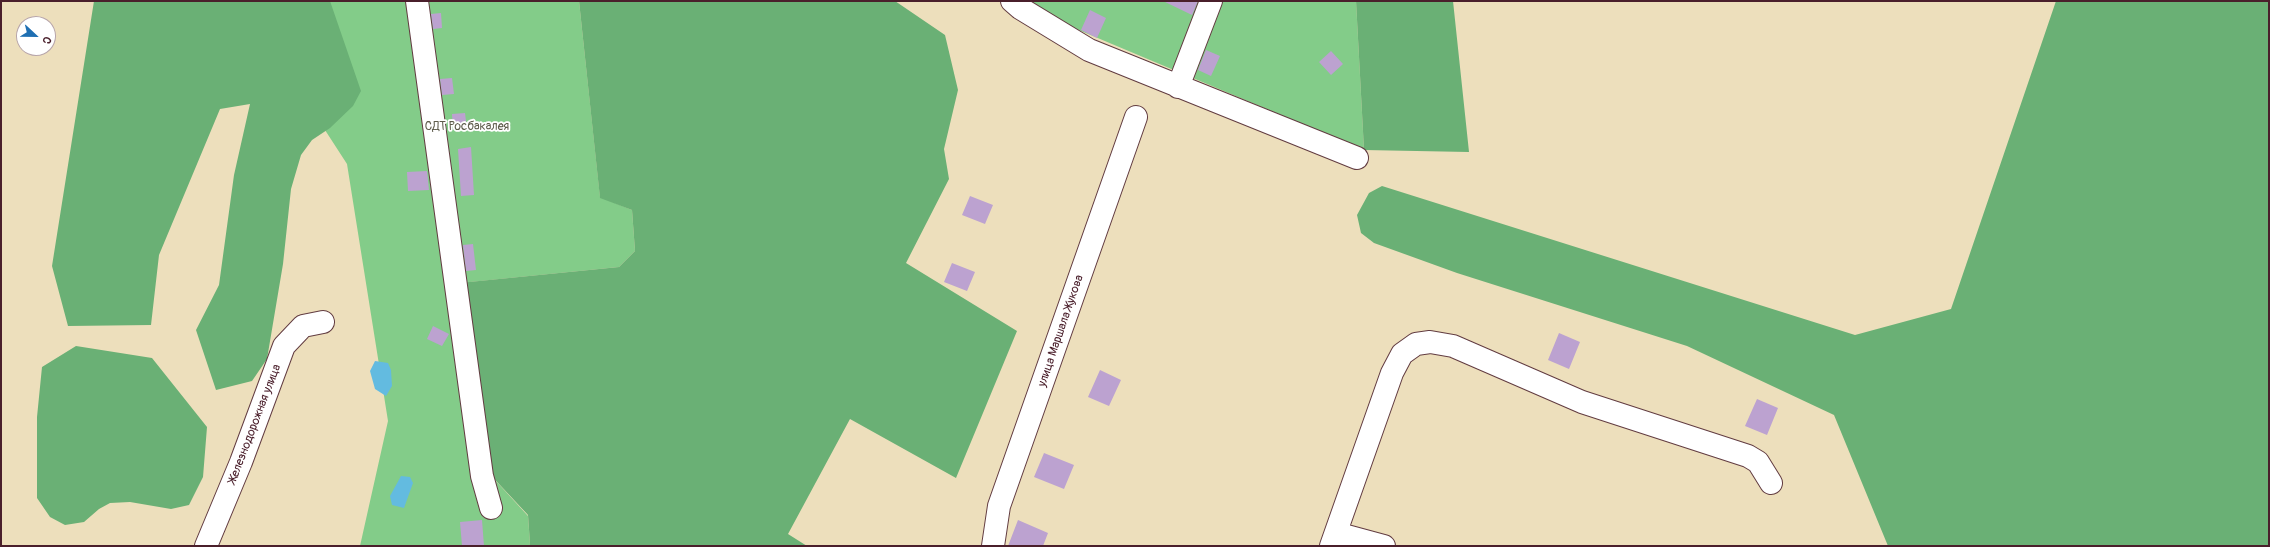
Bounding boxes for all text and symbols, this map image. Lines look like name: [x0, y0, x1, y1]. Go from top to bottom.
north arrow: [16, 16, 56, 56]
text: С: [39, 35, 54, 46]
park label: СДТ Росбакалея: [425, 120, 509, 134]
street label: улица Маршала Жукова: [1035, 273, 1087, 389]
street label: Железнодорожная улица: [226, 362, 284, 486]

